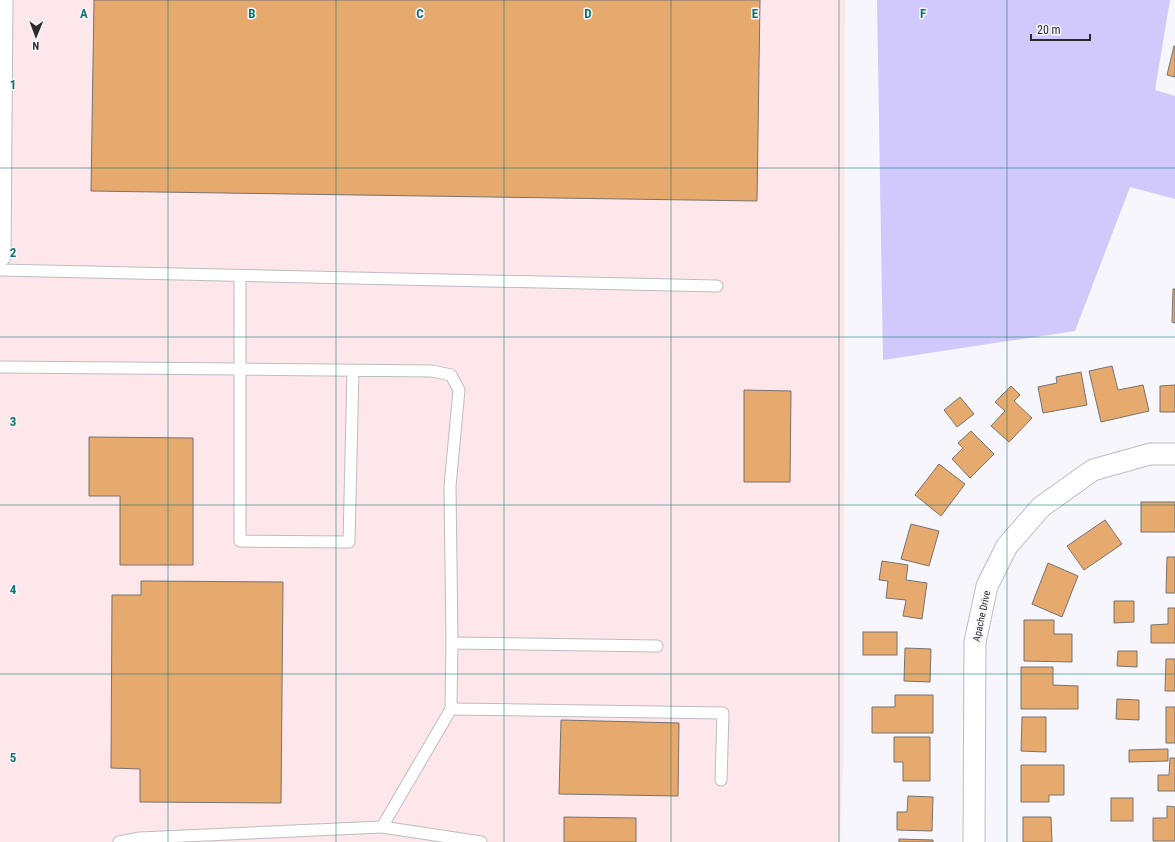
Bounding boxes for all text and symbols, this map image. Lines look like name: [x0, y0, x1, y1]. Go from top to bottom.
text: A: [80, 6, 88, 21]
text: B: [248, 6, 256, 21]
text: C: [416, 6, 424, 21]
text: D: [584, 6, 592, 21]
text: E: [752, 6, 759, 21]
text: F: [920, 6, 926, 21]
north arrow: [16, 16, 56, 56]
scale bar: [1031, 16, 1090, 42]
text: 20 m: [1037, 23, 1061, 37]
text: N: [32, 39, 39, 52]
text: 1: [10, 77, 16, 92]
text: 2: [10, 245, 17, 260]
text: 3: [10, 414, 16, 429]
text: 4: [10, 582, 17, 597]
street label: Apache Drive: [971, 589, 992, 643]
text: 5: [10, 750, 17, 765]

